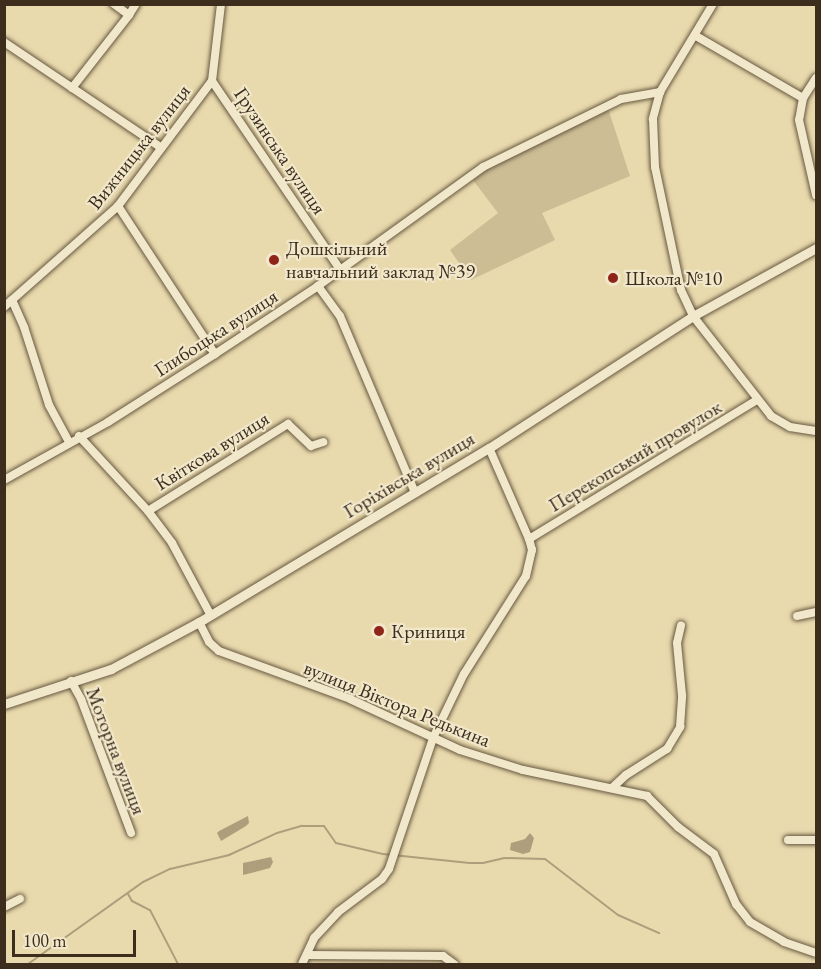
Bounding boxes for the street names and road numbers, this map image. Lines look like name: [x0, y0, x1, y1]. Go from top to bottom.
street label: Вижницька вулиця: [83, 80, 195, 214]
street label: Грузинська вулиця: [229, 83, 331, 219]
street label: Глибоцька вулиця: [150, 284, 282, 382]
street label: Перекопський провулок: [544, 395, 726, 517]
street label: Квіткова вулиця: [150, 406, 274, 496]
street label: Горіхівська вулиця: [339, 426, 479, 524]
street label: вулиця Віктора Редькина: [300, 656, 494, 752]
street label: Моторна вулиця: [81, 684, 151, 818]

